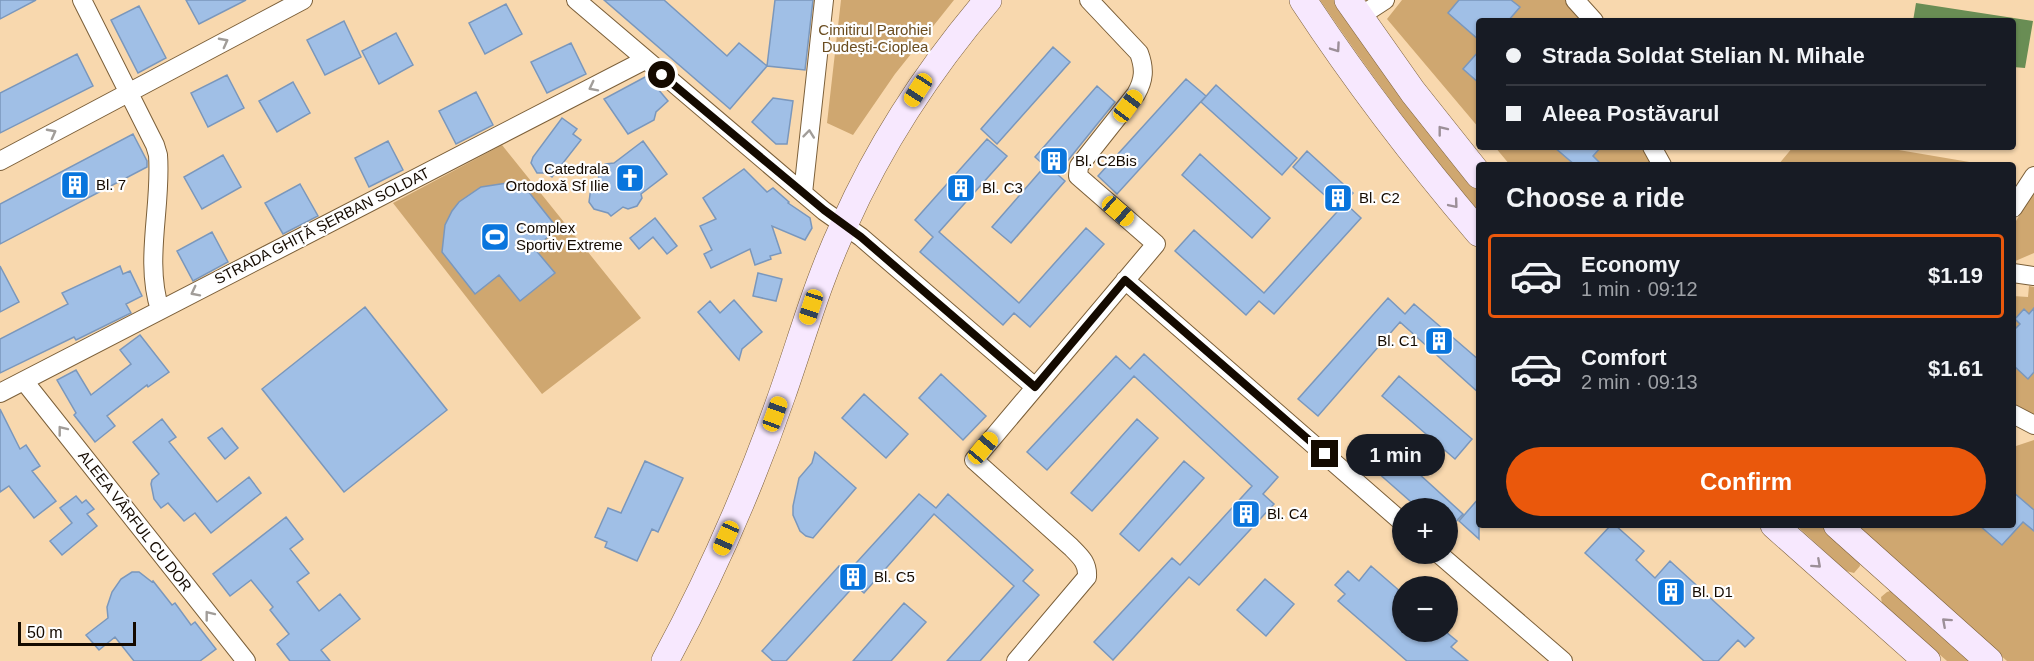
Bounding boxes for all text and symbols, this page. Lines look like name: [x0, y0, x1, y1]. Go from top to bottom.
park label: Cimitirul Parohiei Dudești-Cioplea: [818, 21, 932, 55]
one-way arrow: [218, 38, 228, 49]
one-way arrow: [1329, 42, 1340, 53]
text: Strada Soldat Stelian N. Mihale: [1542, 43, 1865, 68]
route start: [648, 61, 675, 88]
car: [901, 70, 935, 110]
one-way arrow: [588, 79, 599, 91]
car: [1110, 86, 1146, 126]
text: Aleea Postăvarul: [1542, 101, 1719, 126]
one-way arrow: [1438, 126, 1449, 137]
one-way arrow: [45, 129, 56, 140]
one-way arrow: [802, 130, 815, 139]
building icon: Bl. C2Bis: [1038, 145, 1070, 177]
place label: Bl. C2Bis: [1075, 152, 1137, 169]
place label: Catedrala Ortodoxă Sf Ilie: [506, 160, 610, 194]
church icon: Catedrala Ortodoxă Sf Ilie: [614, 162, 646, 194]
street label: STRADA GHIȚĂ ȘERBAN SOLDAT: [211, 164, 432, 287]
building icon: Bl. 7: [59, 169, 91, 201]
building icon: Bl. C3: [945, 172, 977, 204]
place label: Bl. 7: [96, 176, 126, 193]
place label: Bl. C3: [982, 179, 1023, 196]
building icon: Bl. C2: [1322, 182, 1354, 214]
text: Choose a ride: [1506, 183, 1685, 213]
place label: Bl. C2: [1359, 189, 1400, 206]
car: [1099, 192, 1137, 230]
one-way arrow: [1446, 197, 1457, 208]
place label: Complex Sportiv Extreme: [516, 219, 623, 253]
sports icon: Complex Sportiv Extreme: [479, 221, 511, 253]
icon: car: [1509, 249, 1563, 303]
text: Economy: [1581, 252, 1680, 277]
text: $1.19: [1928, 263, 1983, 288]
text: 1 min · 09:12: [1581, 278, 1698, 300]
one-way arrow: [191, 284, 202, 296]
car: [797, 287, 825, 327]
building icon: Bl. C1: [1423, 325, 1455, 357]
place label: Bl. C1: [1377, 332, 1418, 349]
icon: car: [1509, 342, 1563, 396]
text: Comfort: [1581, 345, 1667, 370]
text: $1.61: [1928, 356, 1983, 381]
text: 2 min · 09:13: [1581, 371, 1698, 393]
car: [760, 394, 790, 434]
one-way arrow: [58, 425, 69, 436]
car: [965, 428, 1001, 468]
callout: 1 min: [1346, 433, 1445, 475]
route end: [1311, 440, 1338, 467]
text: 1 min: [1369, 444, 1422, 466]
street label: ALEEA VÂRFUL CU DOR: [75, 447, 196, 594]
button: Confirm: [1506, 447, 1986, 516]
building icon: Bl. C4: [1230, 498, 1262, 530]
map controls: [1392, 498, 1458, 642]
button: +: [1392, 498, 1458, 564]
place label: Bl. C4: [1267, 505, 1308, 522]
car: [710, 518, 742, 558]
one-way arrow: [1810, 557, 1821, 568]
building icon: Bl. C5: [837, 561, 869, 593]
place label: Bl. C5: [874, 568, 915, 585]
button: −: [1392, 576, 1458, 642]
building icon: Bl. D1: [1655, 576, 1687, 608]
place label: Bl. D1: [1692, 583, 1733, 600]
one-way arrow: [206, 611, 217, 622]
one-way arrow: [1942, 618, 1953, 629]
scale bar: [18, 619, 136, 646]
text: 50 m: [27, 624, 63, 641]

